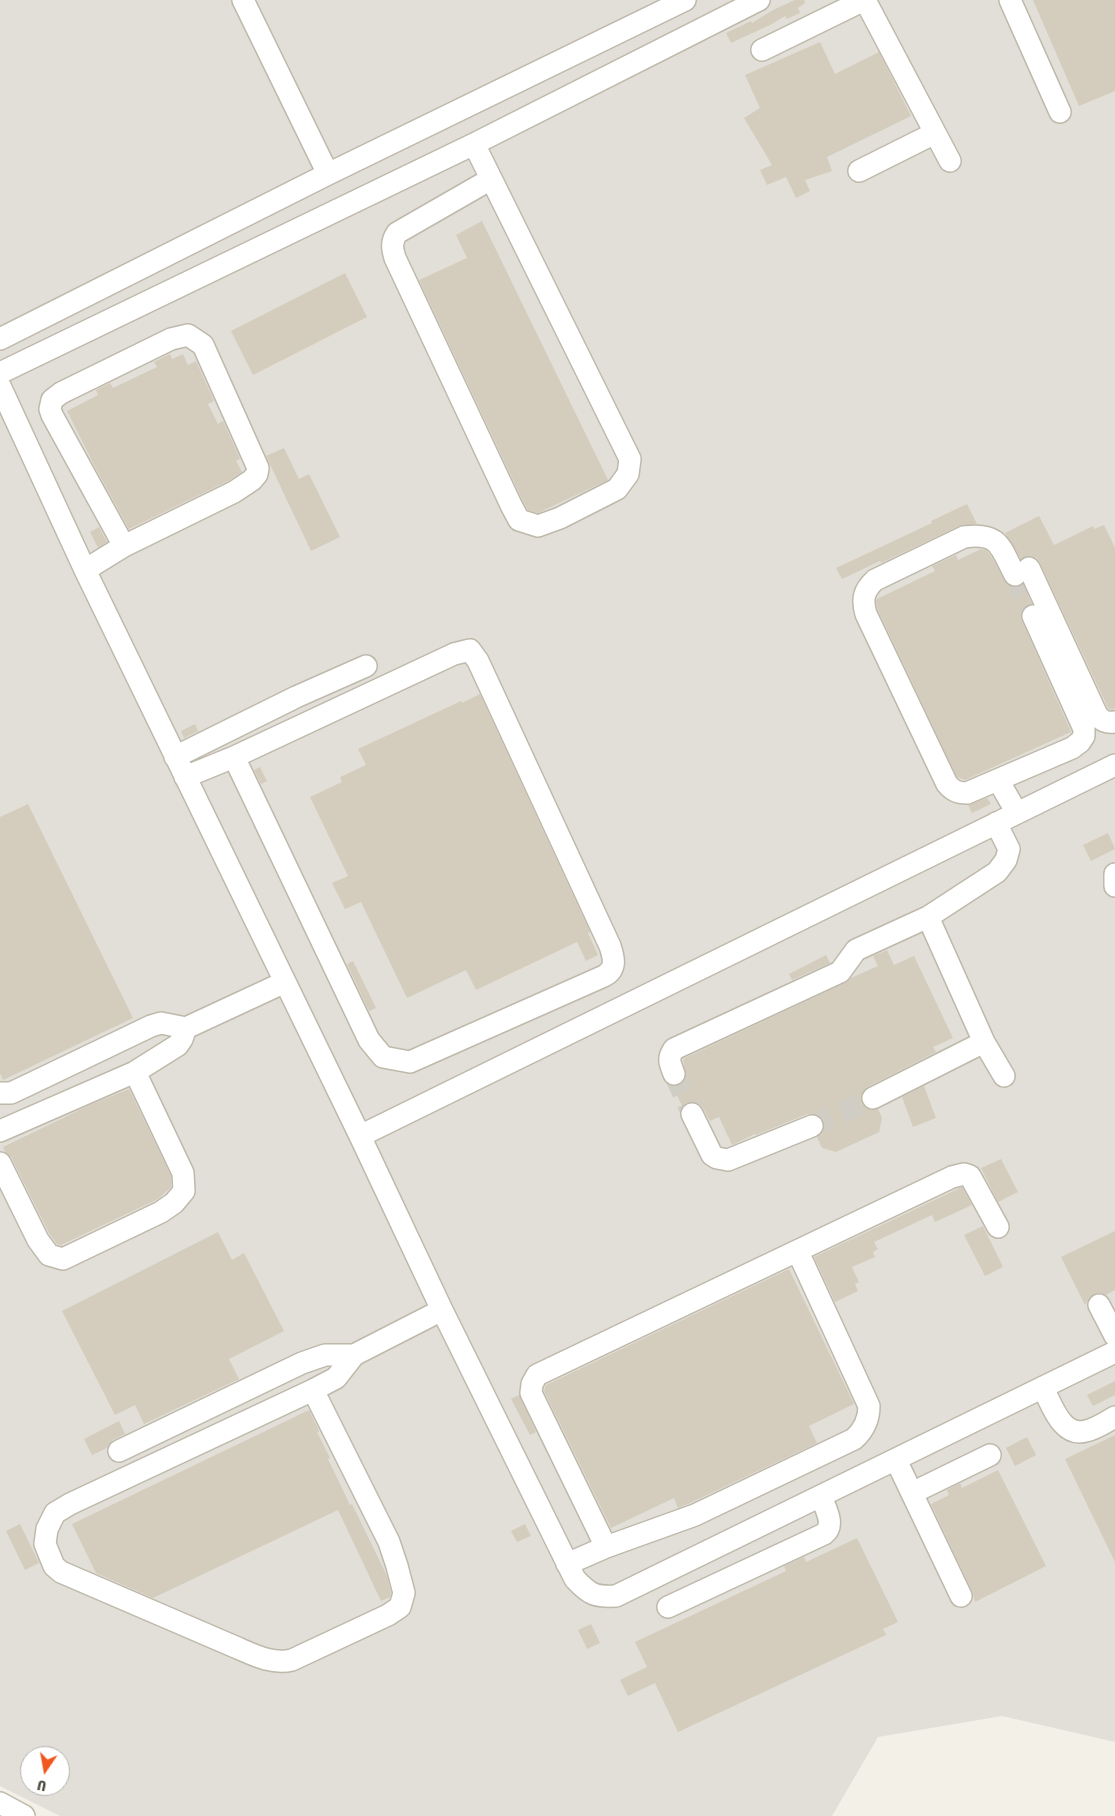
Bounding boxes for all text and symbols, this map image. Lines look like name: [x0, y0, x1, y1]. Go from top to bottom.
north arrow: [20, 1746, 70, 1796]
text: U: [36, 1776, 48, 1794]

